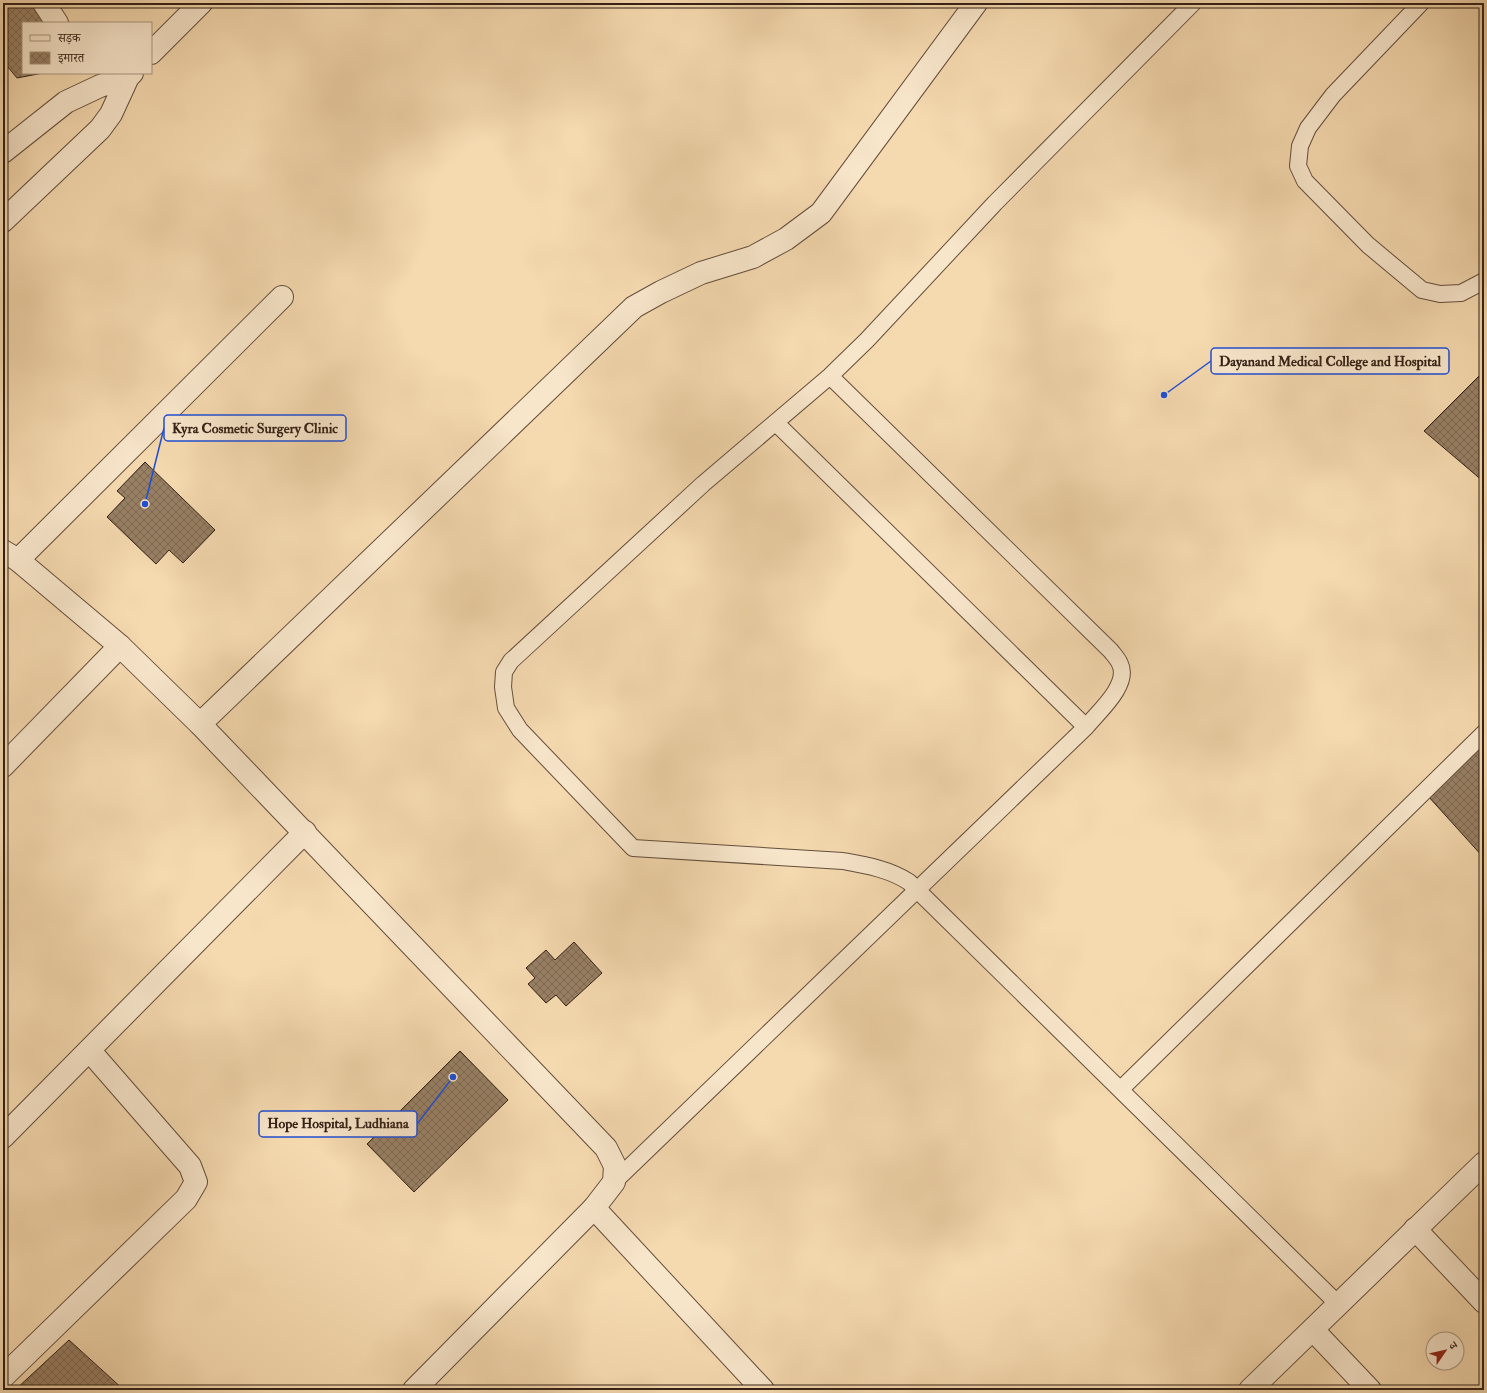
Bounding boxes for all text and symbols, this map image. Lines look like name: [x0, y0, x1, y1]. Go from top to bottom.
legend: [22, 22, 152, 74]
text: सड़क: [57, 31, 82, 46]
text: इमारत: [57, 51, 85, 66]
callout: Dayanand Medical College and Hospital: [1211, 348, 1449, 374]
text: Dayanand Medical College and Hospital: [1219, 353, 1442, 371]
callout: Kyra Cosmetic Surgery Clinic: [164, 415, 346, 441]
text: Kyra Cosmetic Surgery Clinic: [172, 420, 338, 438]
callout: Hope Hospital, Ludhiana: [259, 1111, 417, 1137]
text: Hope Hospital, Ludhiana: [267, 1115, 410, 1133]
north arrow: [1425, 1331, 1465, 1371]
text: उ: [1445, 1339, 1461, 1353]

